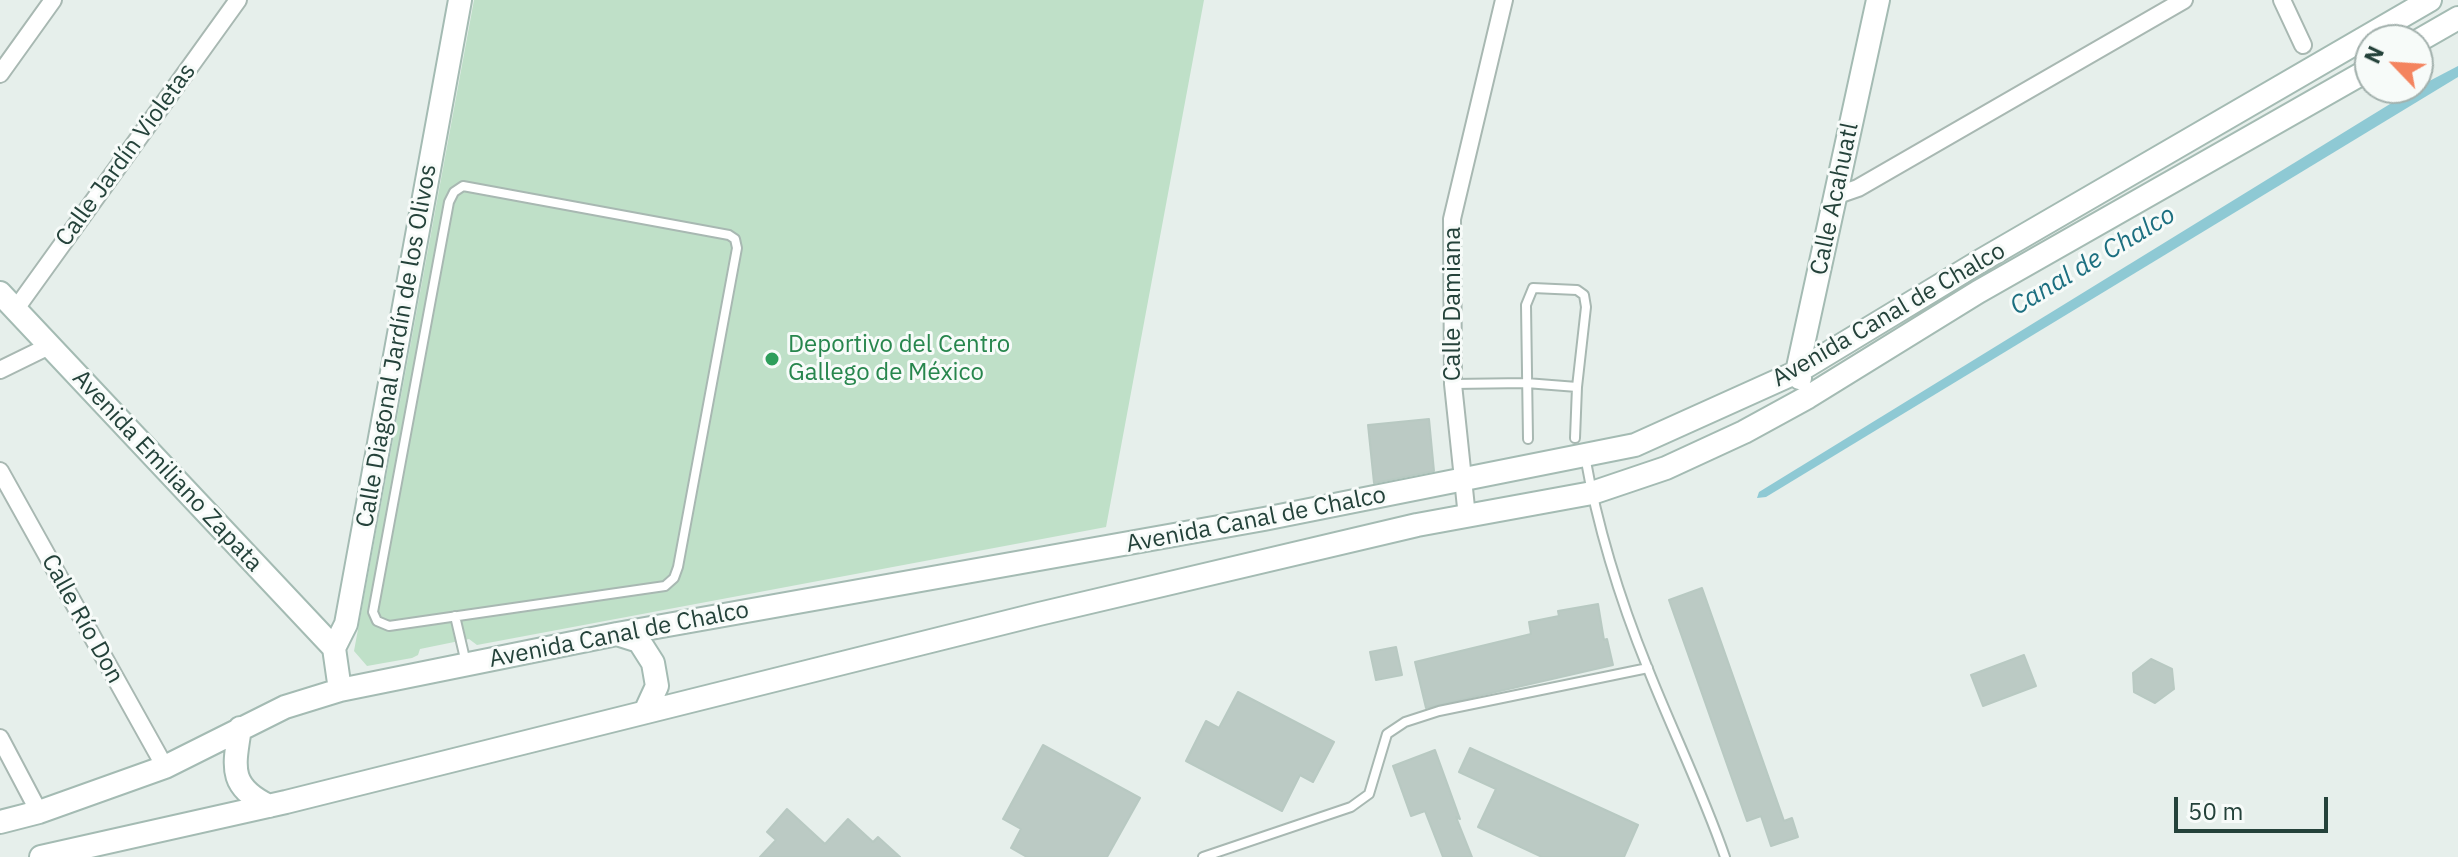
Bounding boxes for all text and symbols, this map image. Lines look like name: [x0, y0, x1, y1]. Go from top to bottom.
north arrow: [2354, 24, 2434, 104]
text: N: [2357, 41, 2390, 68]
street label: Calle Jardín Violetas: [50, 58, 202, 252]
street label: Calle Acahuatl: [1805, 120, 1865, 278]
street label: Calle Diagonal Jardín de los Olivos: [351, 162, 443, 530]
water label: Canal de Chalco: [2005, 199, 2181, 323]
street label: Calle Damiana: [1439, 227, 1467, 381]
street label: Avenida Canal de Chalco: [1767, 237, 2011, 393]
place label: Deportivo del Centro Gallego de México: [788, 331, 1010, 387]
marker: Deportivo del Centro Gallego de México: [763, 350, 781, 368]
street label: Avenida Emiliano Zapata: [66, 364, 268, 578]
street label: Avenida Canal de Chalco: [1124, 481, 1388, 559]
street label: Calle Río Don: [35, 549, 129, 689]
street label: Avenida Canal de Chalco: [487, 596, 751, 674]
scale bar: [2178, 781, 2332, 831]
text: 50 m: [2188, 795, 2243, 827]

